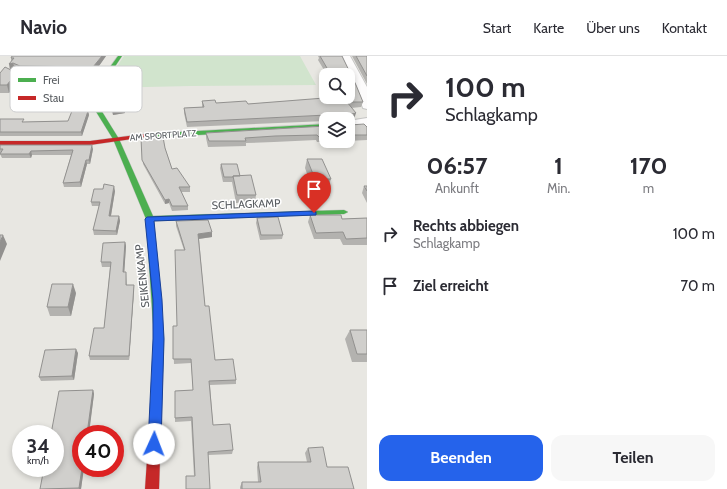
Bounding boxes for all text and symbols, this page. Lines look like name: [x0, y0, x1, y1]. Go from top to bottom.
text: Navio: [20, 16, 67, 39]
text: Start: [483, 19, 511, 37]
text: Karte: [533, 19, 564, 37]
text: Über uns: [586, 19, 640, 37]
text: Kontakt: [662, 19, 707, 37]
legend: [10, 66, 142, 112]
map controls: [319, 68, 355, 148]
button: search: [319, 68, 355, 104]
text: 100 m: [445, 70, 526, 104]
icon: right: [379, 72, 431, 124]
text: Frei: [43, 73, 60, 87]
text: Stau: [43, 91, 64, 105]
text: Schlagkamp: [445, 104, 538, 126]
button: layers: [319, 112, 355, 148]
street label: AM SPORTPLATZ: [129, 127, 197, 143]
text: 06:57: [427, 151, 487, 180]
text: 1: [554, 151, 563, 180]
text: 170: [630, 151, 667, 180]
pin: [297, 172, 331, 213]
icon: arrive: [303, 178, 325, 200]
text: Ankunft: [435, 180, 479, 196]
text: Min.: [547, 180, 570, 196]
text: m: [643, 180, 654, 196]
street label: SCHLAGKAMP: [211, 196, 281, 212]
text: Rechts abbiegen: [413, 217, 519, 235]
icon: right: [379, 223, 401, 245]
text: 100 m: [673, 225, 715, 243]
text: Schlagkamp: [413, 235, 480, 251]
street label: SEIKENKAMP: [132, 243, 152, 308]
icon: arrive: [379, 275, 401, 297]
text: Ziel erreicht: [413, 277, 489, 295]
text: 70 m: [681, 277, 715, 295]
position arrow: [133, 423, 175, 465]
speed limit sign: 40: [72, 425, 124, 477]
text: 34: [26, 434, 50, 458]
button: Beenden: [379, 435, 543, 481]
button: Teilen: [551, 435, 715, 481]
text: km/h: [27, 454, 49, 467]

